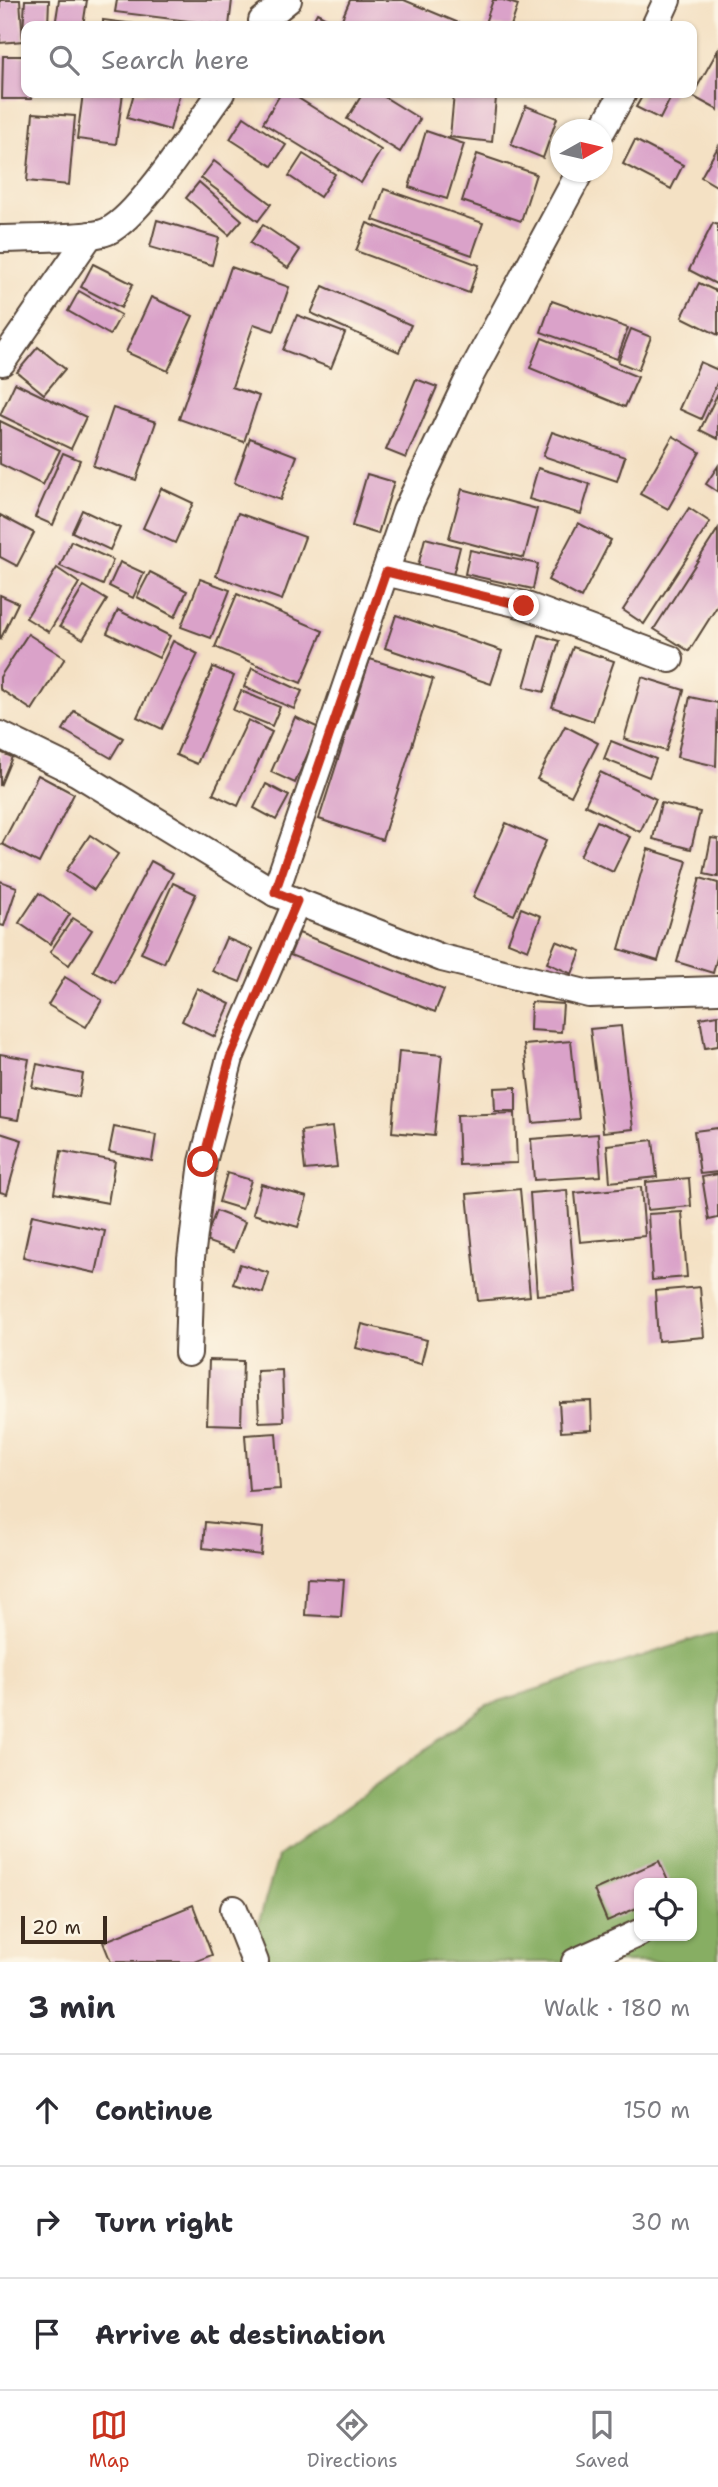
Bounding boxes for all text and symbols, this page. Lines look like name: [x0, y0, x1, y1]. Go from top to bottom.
search box: [21, 21, 697, 98]
icon: search: [45, 41, 83, 79]
text: Search here: [101, 42, 250, 77]
north arrow: [550, 119, 613, 182]
route end: [508, 590, 539, 621]
route start: [187, 1146, 218, 1177]
map controls: [634, 1878, 697, 1941]
button: locate: [634, 1878, 697, 1941]
scale bar: [21, 1913, 107, 1945]
text: 20 m: [32, 1915, 81, 1940]
text: 3 min: [28, 1987, 115, 2028]
text: Walk · 180 m: [544, 1993, 690, 2023]
icon: ahead: [28, 2091, 66, 2129]
text: Continue: [95, 2093, 213, 2128]
text: 150 m: [623, 2095, 690, 2125]
icon: right: [28, 2203, 66, 2241]
text: Turn right: [95, 2205, 233, 2240]
text: 30 m: [631, 2207, 690, 2237]
icon: arrive: [28, 2315, 66, 2353]
text: Arrive at destination: [95, 2317, 385, 2352]
tab: Map: [89, 2406, 129, 2473]
tab: Directions: [307, 2406, 398, 2473]
tab: Saved: [575, 2406, 629, 2473]

